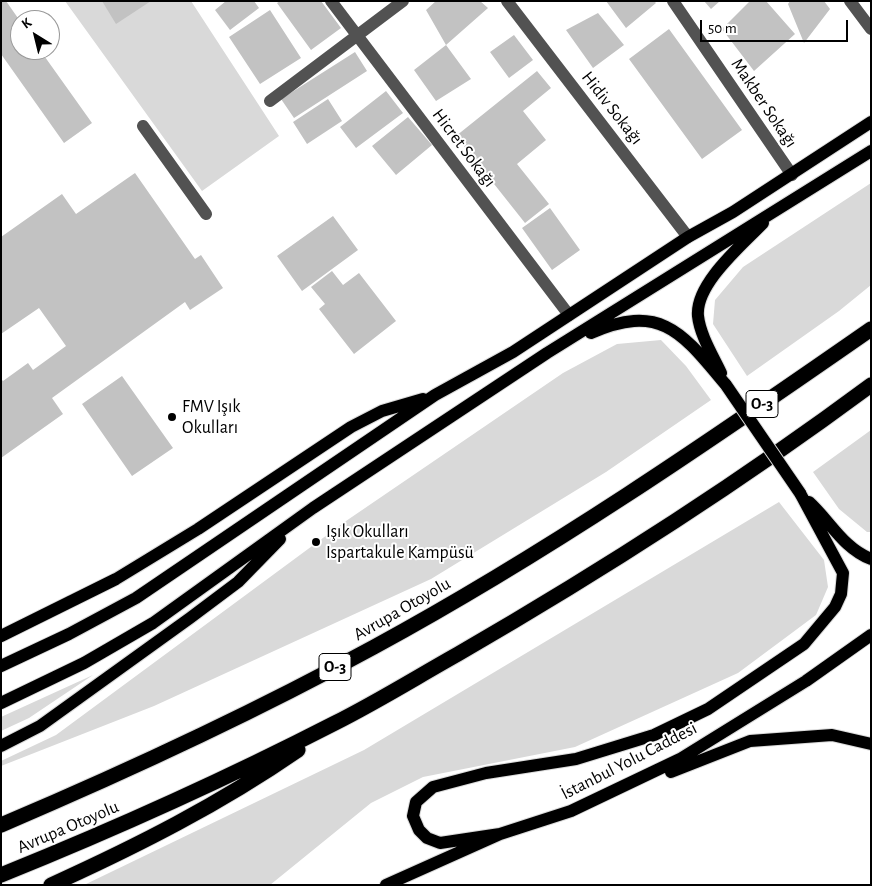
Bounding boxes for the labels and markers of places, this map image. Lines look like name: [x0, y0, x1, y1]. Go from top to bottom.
place label: FMV Işık Okulları: [182, 396, 240, 438]
marker: FMV Işık Okulları: [166, 411, 178, 423]
place label: Işık Okulları Ispartakule Kampüsü: [326, 521, 474, 564]
marker: Işık Okulları Ispartakule Kampüsü: [310, 536, 322, 548]

